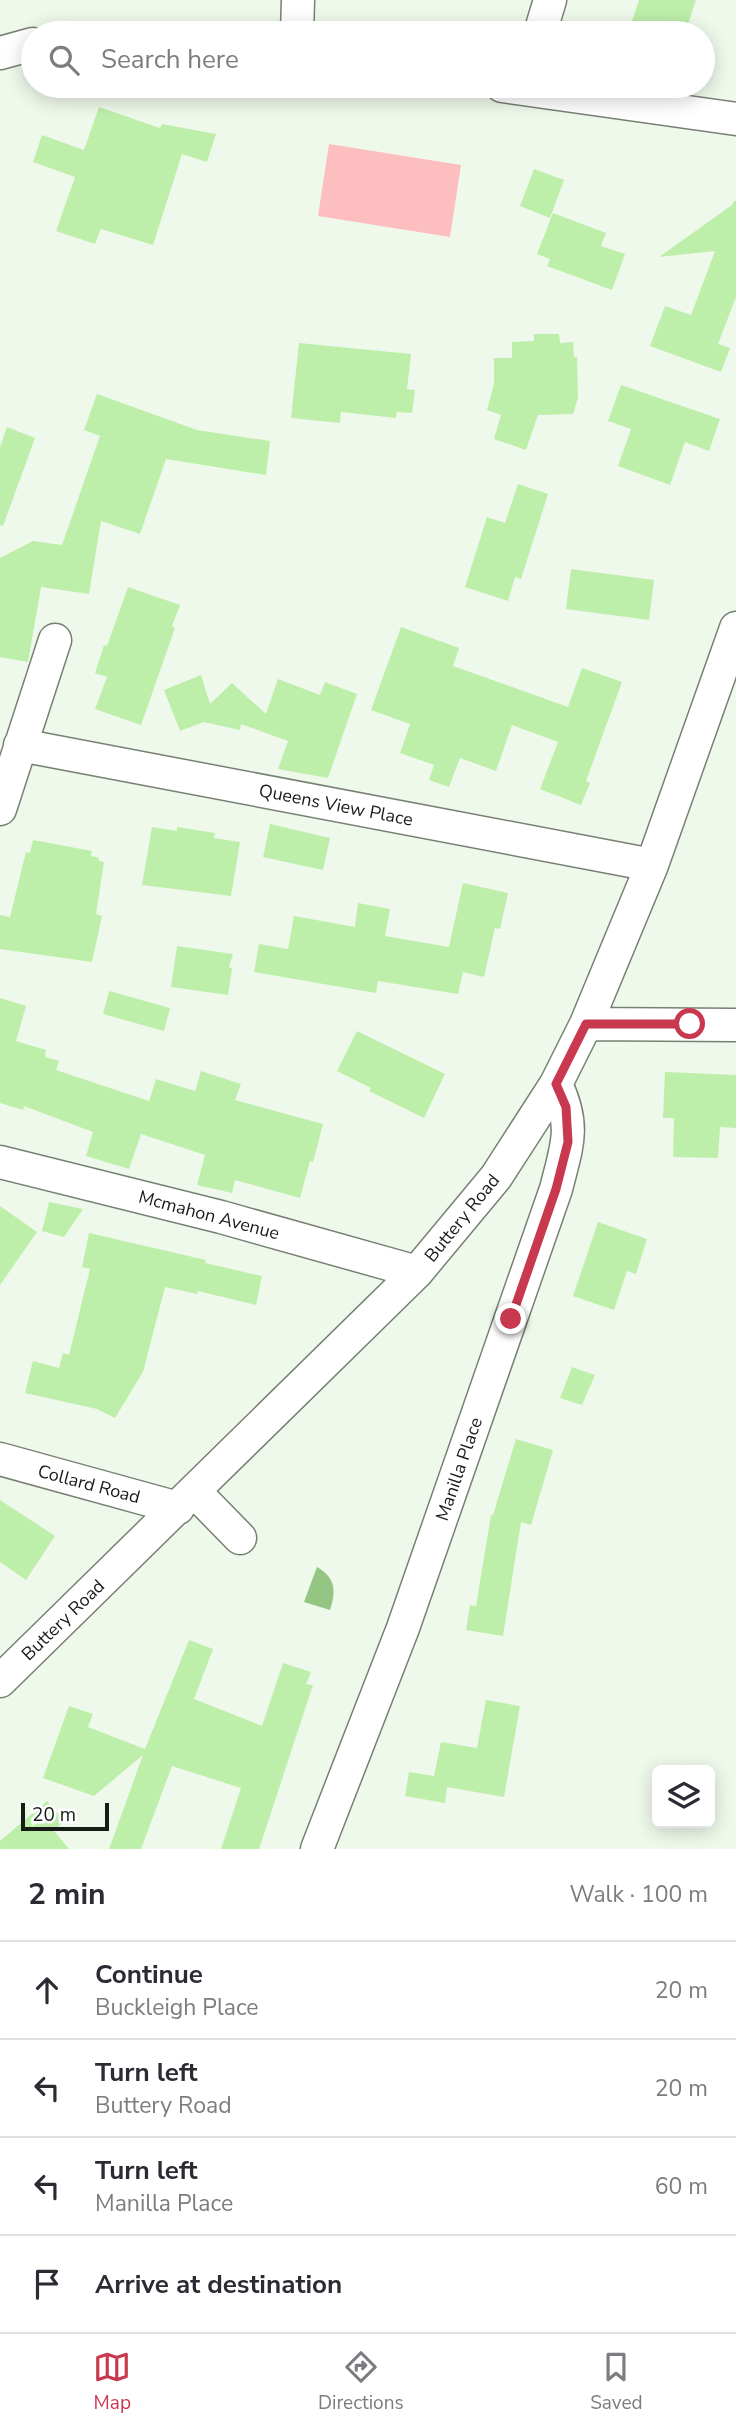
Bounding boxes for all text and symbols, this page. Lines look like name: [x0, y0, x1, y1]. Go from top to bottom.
search box: [21, 21, 715, 98]
icon: search: [45, 41, 83, 79]
text: Search here: [101, 42, 239, 77]
street label: Queens View Place: [257, 778, 415, 832]
route start: [674, 1008, 705, 1039]
street label: Buttery Road: [419, 1169, 505, 1267]
street label: Mcmahon Avenue: [136, 1185, 282, 1245]
route end: [495, 1303, 526, 1334]
street label: Manilla Place: [430, 1414, 488, 1524]
street label: Collard Road: [35, 1459, 143, 1509]
street label: Buttery Road: [16, 1574, 110, 1666]
map controls: [652, 1765, 715, 1828]
button: layers: [652, 1765, 715, 1828]
scale bar: [21, 1800, 108, 1832]
text: 20 m: [32, 1802, 76, 1828]
text: 2 min: [28, 1874, 106, 1915]
text: Walk · 100 m: [569, 1879, 708, 1910]
text: Continue: [95, 1957, 203, 1992]
icon: ahead: [28, 1971, 66, 2009]
text: 20 m: [655, 1975, 708, 2006]
text: Buckleigh Place: [95, 1992, 259, 2023]
text: Turn left: [95, 2055, 198, 2090]
icon: left: [28, 2069, 66, 2107]
text: 20 m: [655, 2073, 708, 2104]
text: Buttery Road: [95, 2090, 232, 2121]
text: Turn left: [95, 2153, 198, 2188]
icon: left: [28, 2167, 66, 2205]
text: 60 m: [655, 2171, 708, 2202]
text: Manilla Place: [95, 2188, 233, 2219]
icon: arrive: [28, 2265, 66, 2303]
text: Arrive at destination: [95, 2267, 342, 2302]
tab: Map: [93, 2348, 131, 2416]
tab: Directions: [318, 2348, 404, 2416]
tab: Saved: [590, 2348, 643, 2416]

